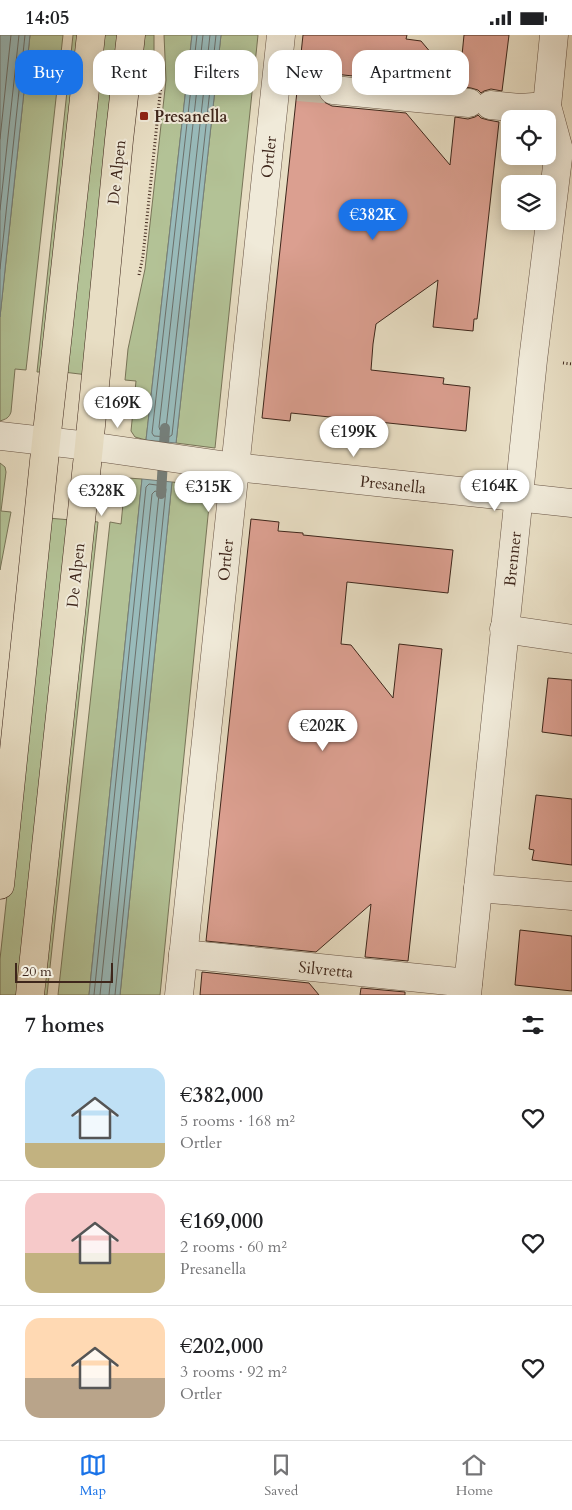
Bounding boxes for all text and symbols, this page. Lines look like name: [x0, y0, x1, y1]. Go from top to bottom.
text: 14:05: [25, 5, 69, 31]
chip: Buy: [15, 50, 83, 95]
chip: Rent: [93, 50, 165, 95]
chip: Filters: [175, 50, 258, 95]
chip: New: [268, 50, 342, 95]
chip: Apartment: [352, 50, 469, 95]
place label: Presanella: [154, 106, 228, 128]
marker: Presanella: [138, 110, 150, 122]
map controls: [501, 110, 556, 230]
button: locate: [501, 110, 556, 165]
street label: Ortler: [256, 135, 282, 179]
street label: De Alpen: [103, 139, 131, 206]
button: layers: [501, 175, 556, 230]
pin: €382K: [338, 199, 408, 241]
text: €382K: [349, 204, 397, 226]
pin: €169K: [83, 387, 153, 429]
text: €169K: [94, 392, 142, 414]
pin: €199K: [319, 415, 389, 458]
text: €199K: [330, 421, 378, 443]
pin: €164K: [460, 469, 530, 512]
pin: €315K: [174, 471, 244, 513]
street label: Presanella: [359, 471, 427, 499]
pin: €328K: [67, 475, 137, 517]
text: €164K: [471, 475, 519, 497]
text: €315K: [185, 476, 233, 498]
text: €328K: [78, 480, 126, 502]
street label: Brenner: [499, 530, 527, 588]
street label: Ortler: [213, 538, 239, 582]
street label: De Alpen: [62, 542, 90, 609]
pin: €202K: [288, 709, 358, 752]
text: €202K: [299, 715, 347, 737]
street label: Silvretta: [297, 956, 354, 984]
scale bar: [15, 960, 112, 983]
text: 20 m: [22, 962, 52, 981]
text: 7 homes: [25, 1011, 104, 1040]
icon: filters: [519, 1011, 547, 1039]
text: €382,000: [180, 1081, 263, 1110]
icon: home: [65, 1088, 125, 1148]
icon: heart: [519, 1104, 547, 1132]
text: 5 rooms · 168 m²: [180, 1110, 295, 1132]
text: Ortler: [180, 1132, 222, 1154]
text: €169,000: [180, 1207, 263, 1236]
icon: home: [65, 1213, 125, 1273]
icon: heart: [519, 1229, 547, 1257]
text: 2 rooms · 60 m²: [180, 1236, 287, 1258]
text: Presanella: [180, 1258, 246, 1280]
text: €202,000: [180, 1332, 263, 1361]
icon: home: [65, 1338, 125, 1398]
icon: heart: [519, 1354, 547, 1382]
text: 3 rooms · 92 m²: [180, 1361, 287, 1383]
text: Ortler: [180, 1383, 222, 1405]
tab: Map: [79, 1451, 107, 1500]
tab: Saved: [264, 1451, 298, 1500]
tab: Home: [456, 1451, 493, 1500]

